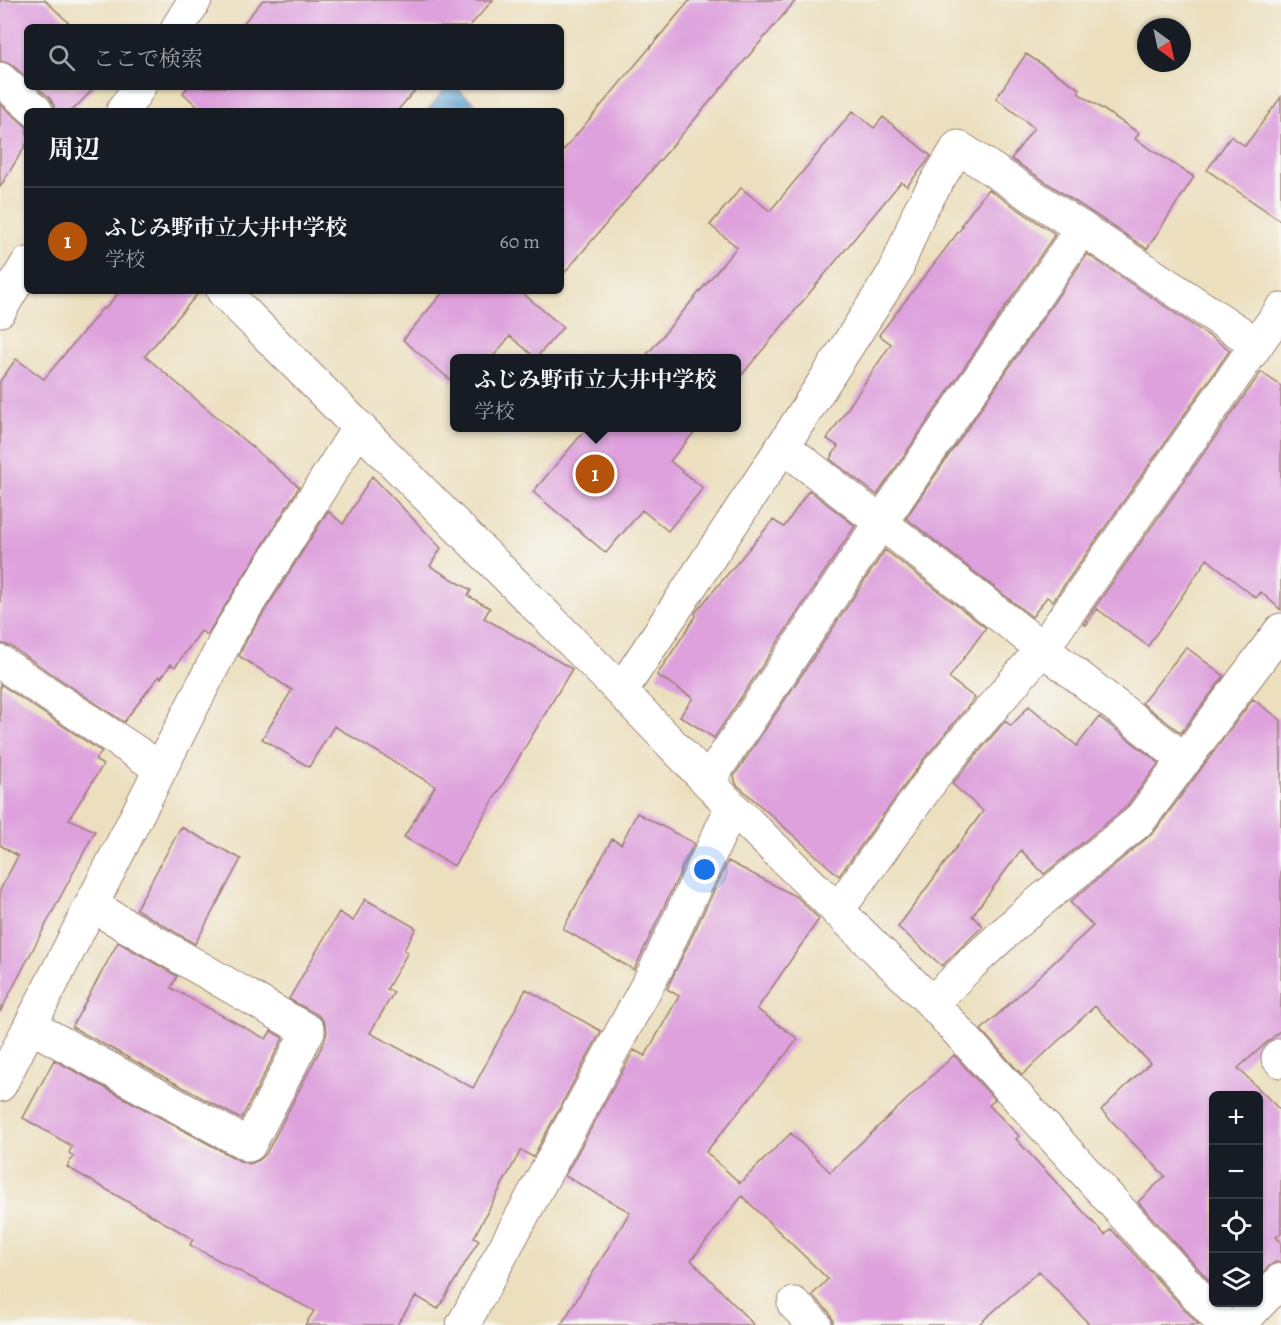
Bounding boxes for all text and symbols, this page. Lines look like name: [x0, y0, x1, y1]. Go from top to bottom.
north arrow: [1137, 18, 1191, 72]
search box: [24, 24, 564, 90]
icon: search: [45, 41, 78, 74]
text: ここで検索: [93, 44, 203, 74]
text: 周辺: [48, 132, 100, 167]
text: ふじみ野市立大井中学校: [105, 213, 347, 243]
text: 1: [64, 228, 71, 255]
text: 60 m: [500, 228, 540, 255]
text: 学校: [105, 246, 145, 273]
popup: [450, 354, 741, 432]
text: ふじみ野市立大井中学校: [474, 365, 717, 395]
text: 学校: [474, 398, 514, 425]
pin: 1: [576, 452, 614, 496]
your location: [690, 855, 719, 884]
map controls: [1209, 1091, 1263, 1307]
button: +: [1209, 1091, 1263, 1145]
button: −: [1209, 1145, 1263, 1199]
button: locate: [1209, 1199, 1263, 1253]
button: layers: [1209, 1253, 1263, 1307]

